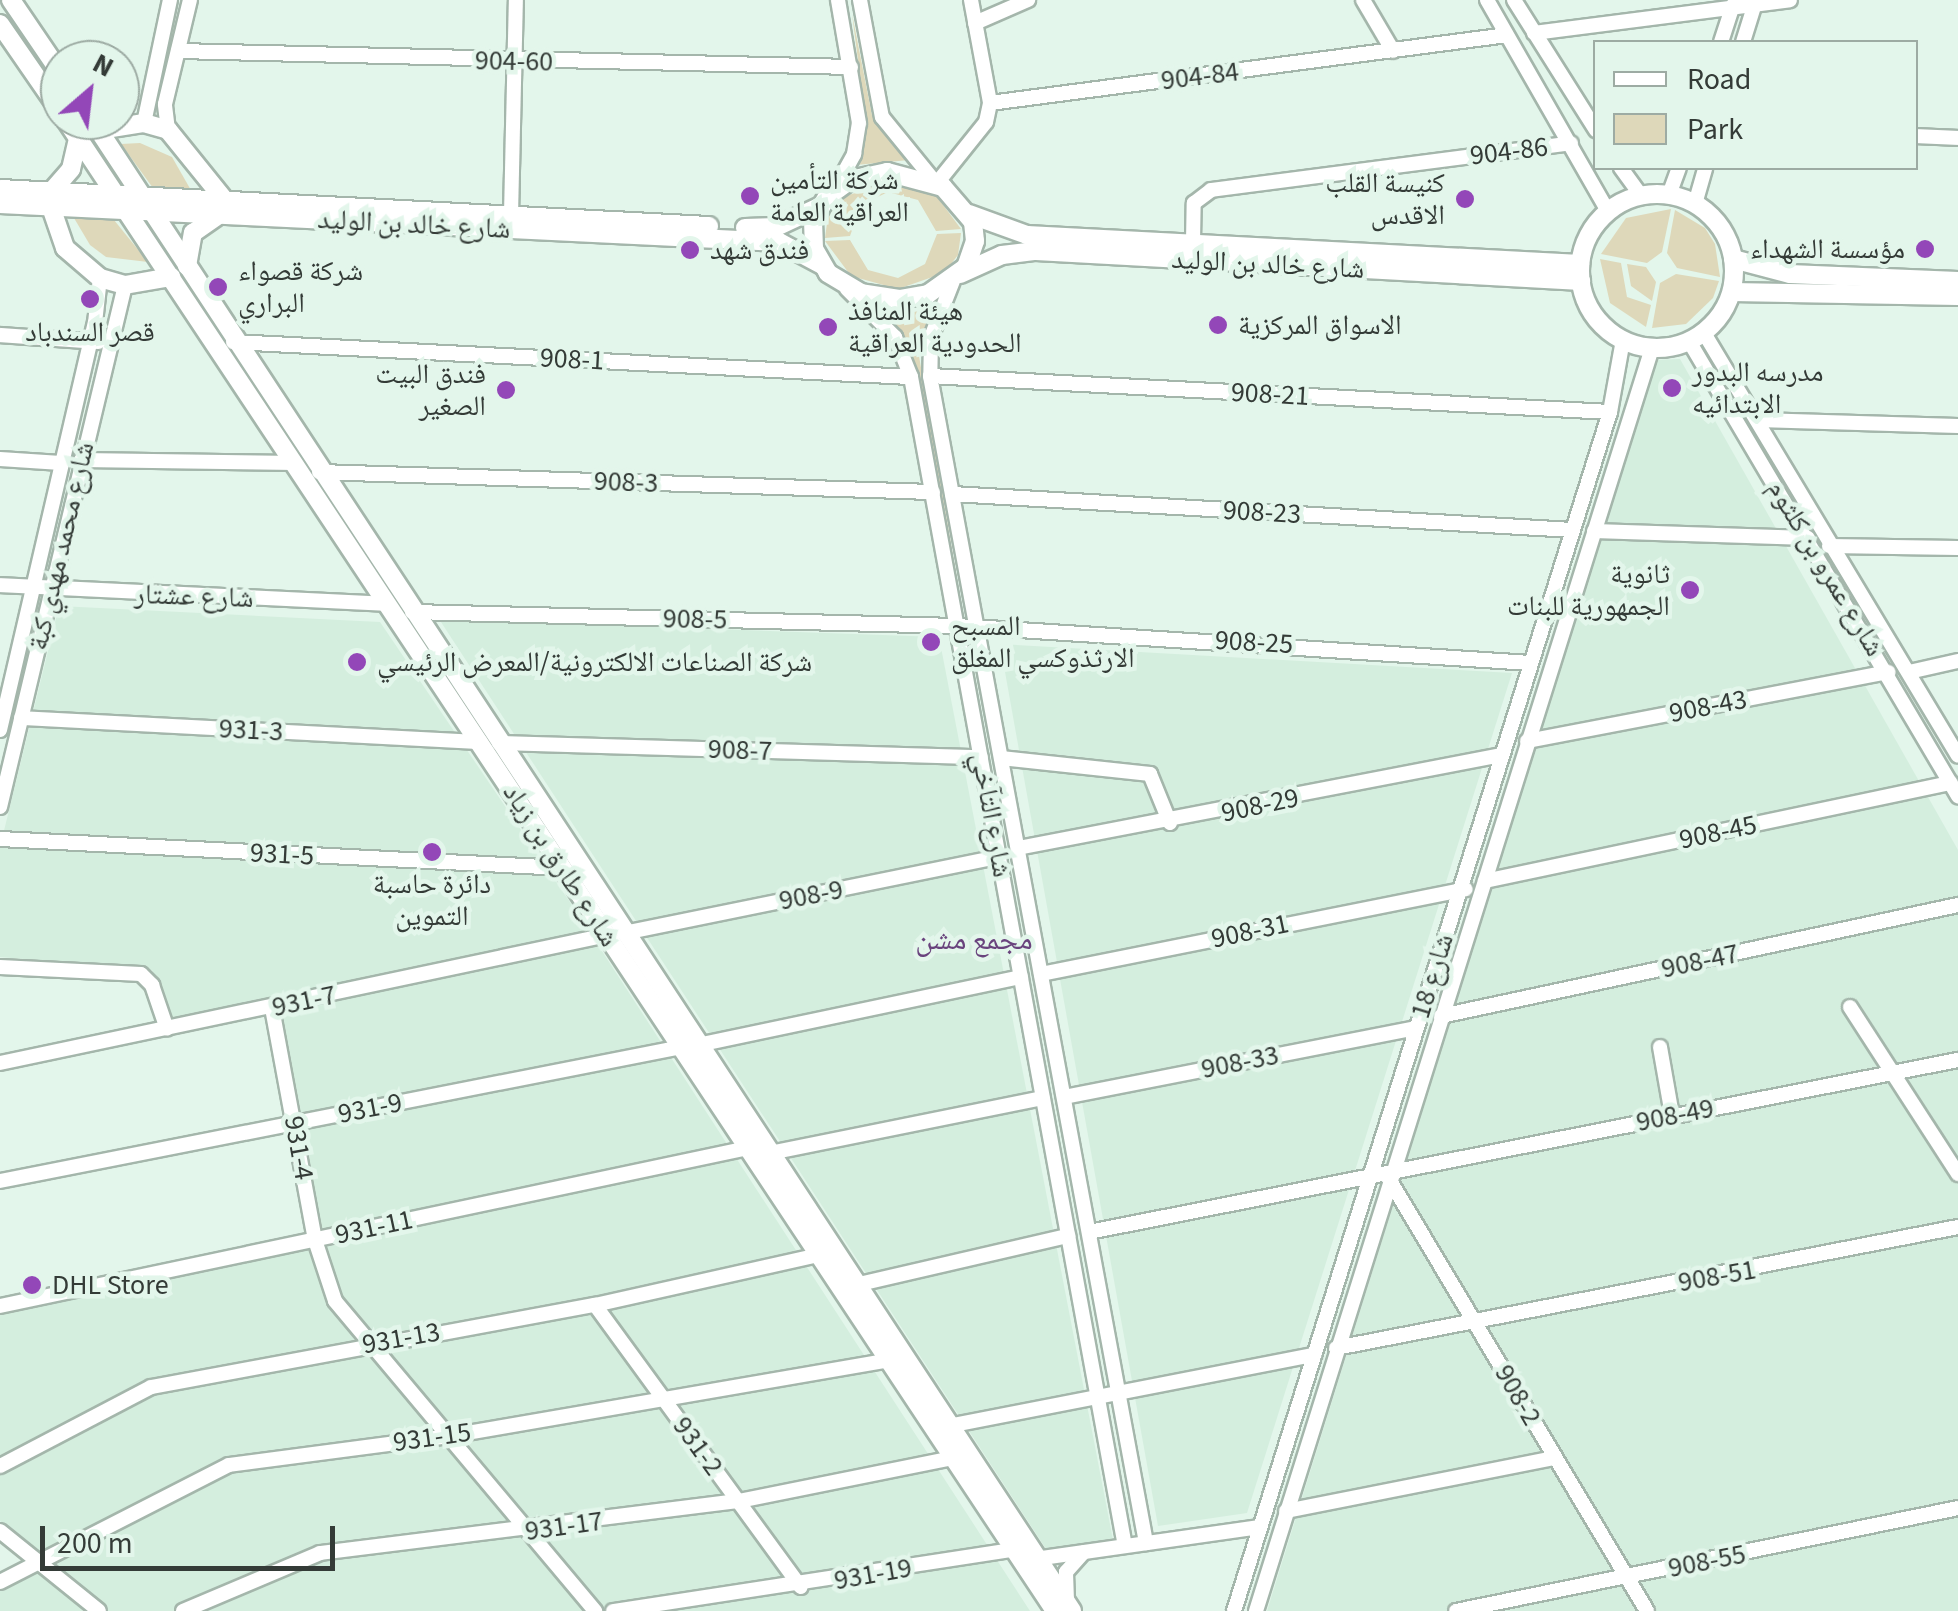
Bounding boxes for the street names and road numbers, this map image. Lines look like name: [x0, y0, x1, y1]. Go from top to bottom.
street label: 904-60: [475, 44, 553, 78]
street label: 904-84: [1159, 55, 1241, 97]
street label: 904-86: [1468, 130, 1550, 172]
street label: شارع خالد بن الوليد: [317, 202, 511, 246]
street label: شارع خالد بن الوليد: [1171, 242, 1365, 286]
street label: 908-1: [539, 341, 605, 377]
street label: 908-21: [1230, 375, 1310, 413]
street label: شارع محمد مهدي كبة: [21, 439, 101, 653]
street label: 908-3: [593, 464, 659, 500]
street label: شارع عمرو بن كلثوم: [1760, 474, 1892, 662]
street label: 908-23: [1222, 493, 1302, 531]
street label: شارع عشتار: [134, 577, 254, 615]
street label: 908-5: [663, 602, 727, 636]
street label: 908-25: [1214, 623, 1294, 661]
street label: 908-43: [1666, 682, 1750, 730]
street label: 931-3: [218, 712, 284, 748]
street label: 908-7: [707, 732, 773, 768]
street label: شارع التآخي: [965, 750, 1019, 880]
street label: شارع طارق بن زياد: [496, 777, 626, 953]
street label: 908-29: [1218, 780, 1302, 830]
street label: 908-45: [1676, 807, 1760, 857]
street label: 931-5: [249, 836, 315, 872]
street label: 908-9: [776, 872, 846, 918]
street label: 908-31: [1208, 906, 1292, 956]
street label: شارع 18: [1403, 930, 1461, 1022]
street label: 908-47: [1658, 936, 1742, 986]
street label: 931-7: [269, 978, 339, 1024]
street label: 908-33: [1198, 1038, 1282, 1086]
street label: 931-9: [335, 1085, 405, 1131]
street label: 908-49: [1633, 1091, 1717, 1139]
street label: 931-4: [277, 1113, 321, 1183]
street label: 931-11: [332, 1202, 416, 1252]
street label: 908-51: [1676, 1253, 1758, 1299]
street label: 931-13: [360, 1315, 442, 1361]
street label: 908-2: [1487, 1359, 1549, 1431]
street label: 931-2: [665, 1410, 731, 1482]
street label: 931-15: [391, 1415, 473, 1459]
street label: 931-17: [523, 1504, 605, 1548]
street label: 908-55: [1665, 1537, 1749, 1585]
street label: 931-19: [832, 1551, 914, 1597]

